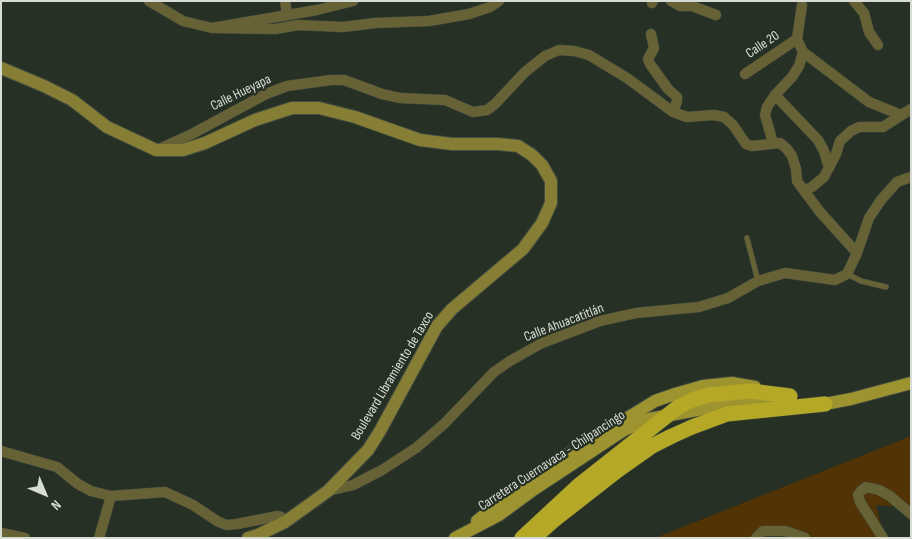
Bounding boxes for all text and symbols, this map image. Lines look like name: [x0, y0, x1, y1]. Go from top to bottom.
street label: Calle 20: [743, 28, 783, 62]
street label: Calle Hueyapa: [208, 71, 274, 115]
street label: Calle Ahuacatitlán: [522, 300, 606, 346]
street label: Boulevard Libramiento de Taxco: [348, 309, 438, 443]
street label: Carretera Cuernavaca - Chilpancingo: [475, 407, 629, 515]
north arrow: [20, 469, 70, 519]
text: N: [47, 496, 65, 514]

